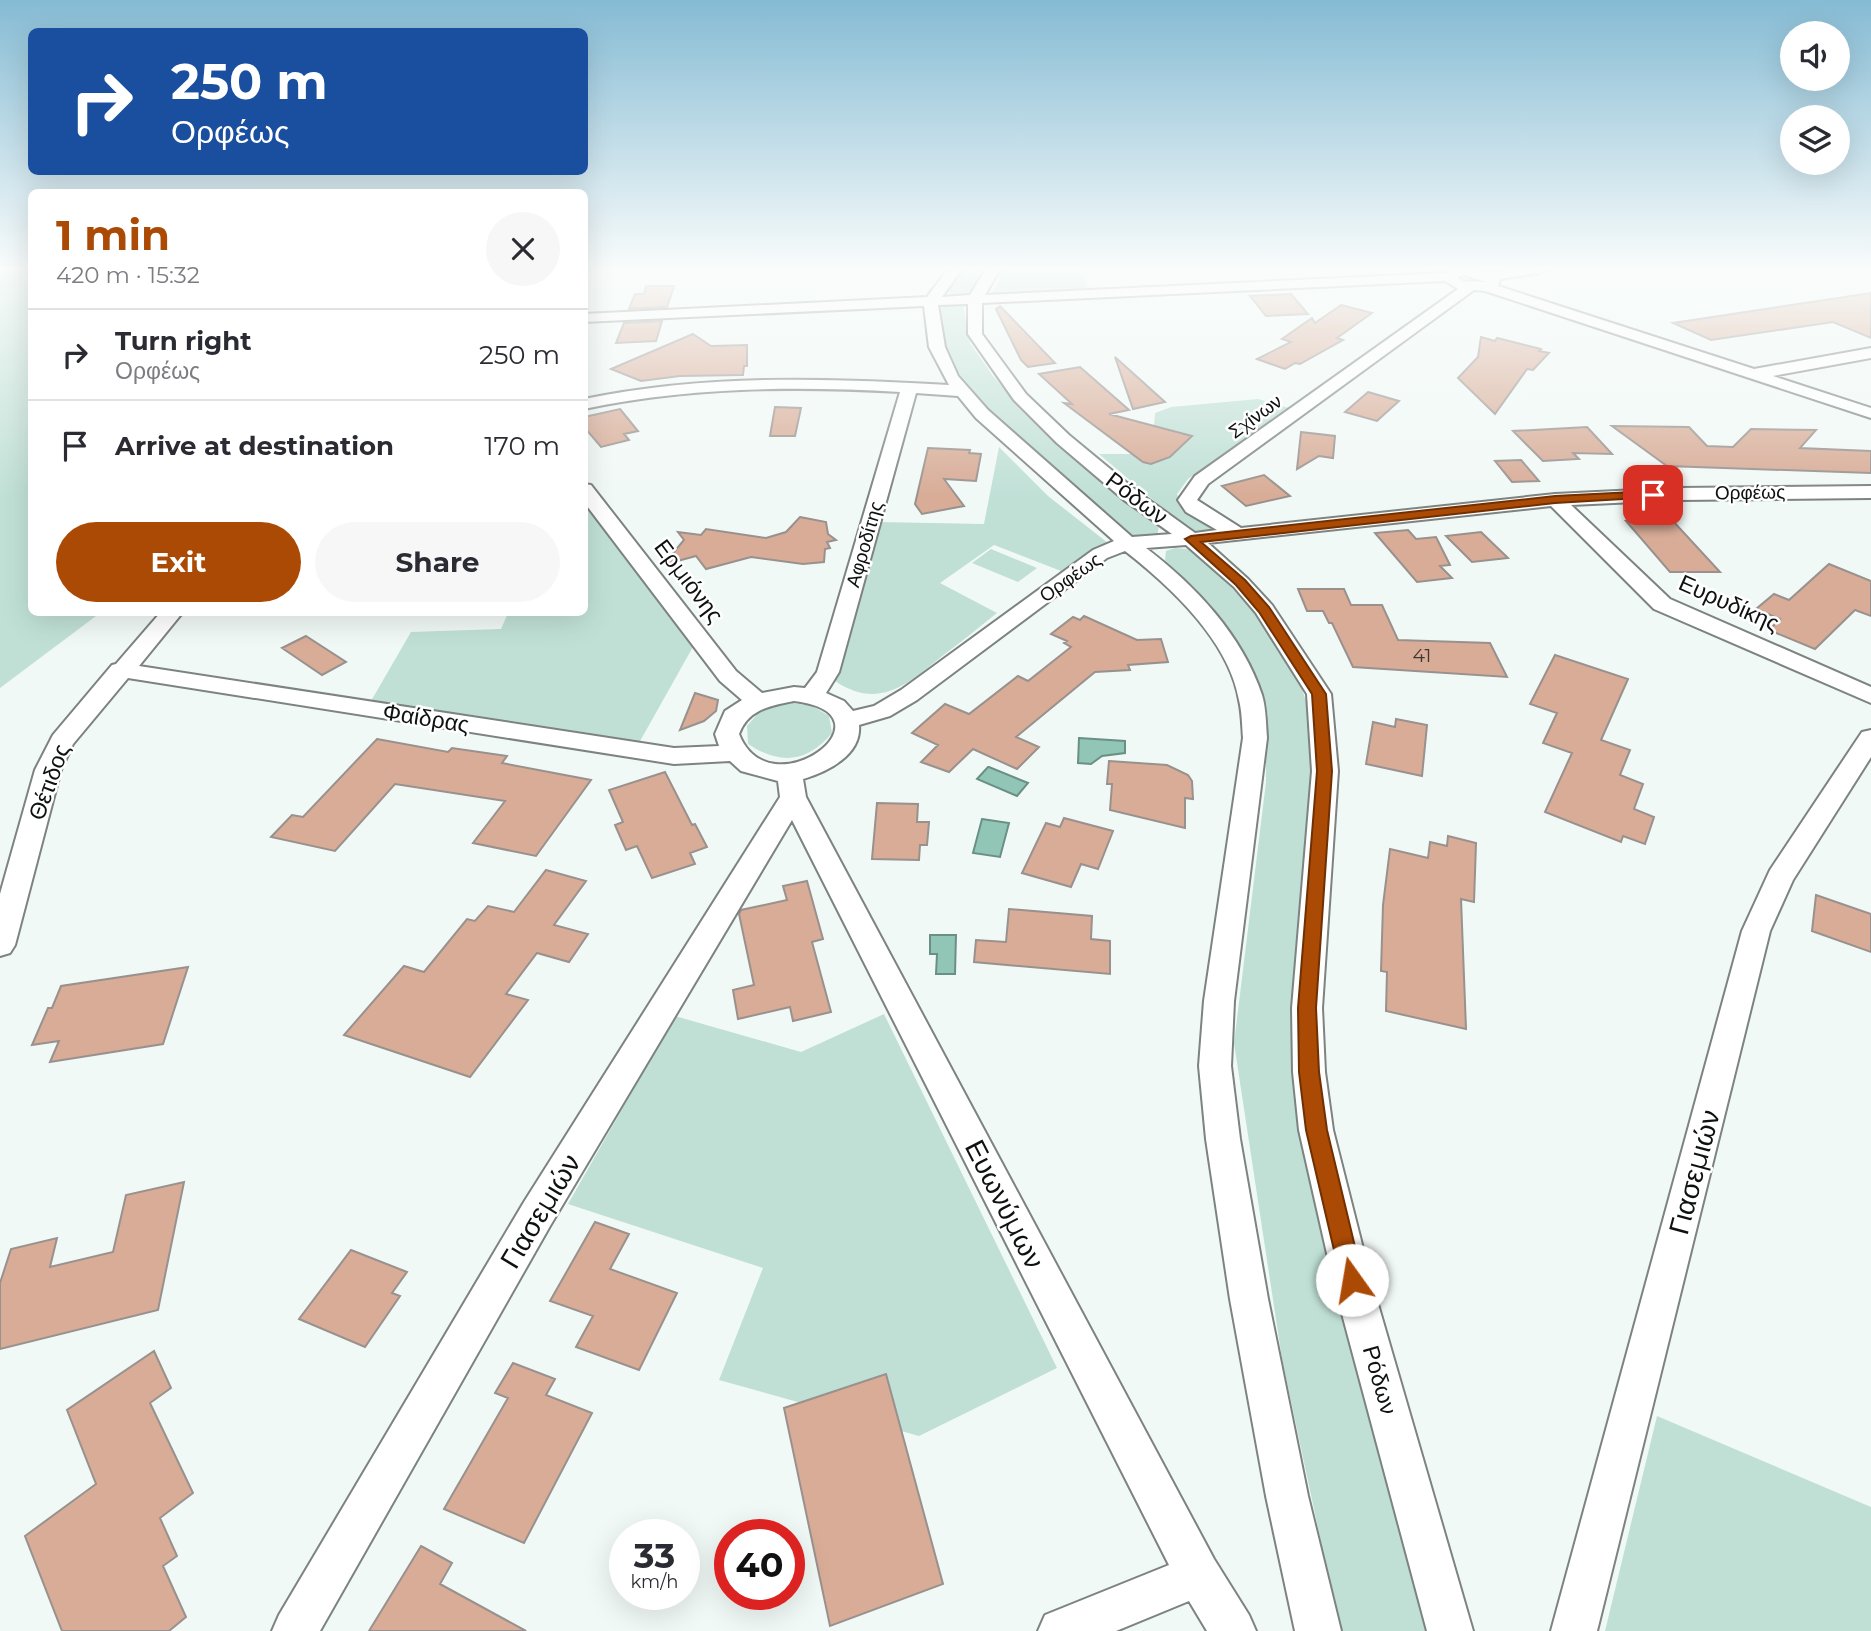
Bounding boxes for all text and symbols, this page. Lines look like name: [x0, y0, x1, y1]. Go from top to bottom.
map controls: [1780, 21, 1850, 175]
button: sound: [1780, 21, 1850, 91]
text: 250 m: [171, 52, 328, 111]
icon: right: [56, 56, 147, 147]
button: layers: [1780, 105, 1850, 175]
text: Ορφέως: [171, 112, 290, 151]
text: 1 min: [56, 209, 170, 261]
button: close: [486, 212, 560, 286]
text: 420 m · 15:32: [56, 261, 200, 289]
text: Turn right: [115, 325, 251, 357]
icon: right: [56, 336, 94, 374]
text: 250 m: [479, 339, 560, 371]
text: Ορφέως: [115, 357, 200, 385]
street label: Σχίνων: [1224, 389, 1286, 443]
icon: arrive: [56, 427, 94, 465]
text: Arrive at destination: [115, 430, 394, 462]
text: 170 m: [484, 430, 560, 462]
pin: [1623, 465, 1683, 525]
street label: Ρόδων: [1100, 466, 1174, 530]
icon: arrive: [1634, 476, 1672, 514]
street label: Ορφέως: [1715, 480, 1785, 505]
street label: Αφροδίτης: [841, 498, 888, 590]
button: Exit: [56, 522, 301, 602]
button: Share: [315, 522, 560, 602]
street label: Ερμιόνης: [649, 534, 729, 628]
street label: Ορφέως: [1035, 548, 1106, 607]
street label: Ευρυδίκης: [1674, 568, 1784, 638]
house number: 41: [1413, 644, 1431, 667]
street label: Φαίδρας: [381, 697, 471, 739]
street label: Θέτιδος: [22, 740, 76, 824]
street label: Γιασεμιών: [1661, 1106, 1727, 1238]
street label: Ευωνύμων: [958, 1134, 1052, 1274]
street label: Γιασεμιών: [493, 1148, 587, 1274]
position arrow: [1315, 1243, 1389, 1317]
street label: Ρόδων: [1357, 1342, 1403, 1418]
speed limit sign: 40: [714, 1519, 805, 1610]
text: 33: [634, 1534, 675, 1577]
text: km/h: [630, 1571, 679, 1593]

